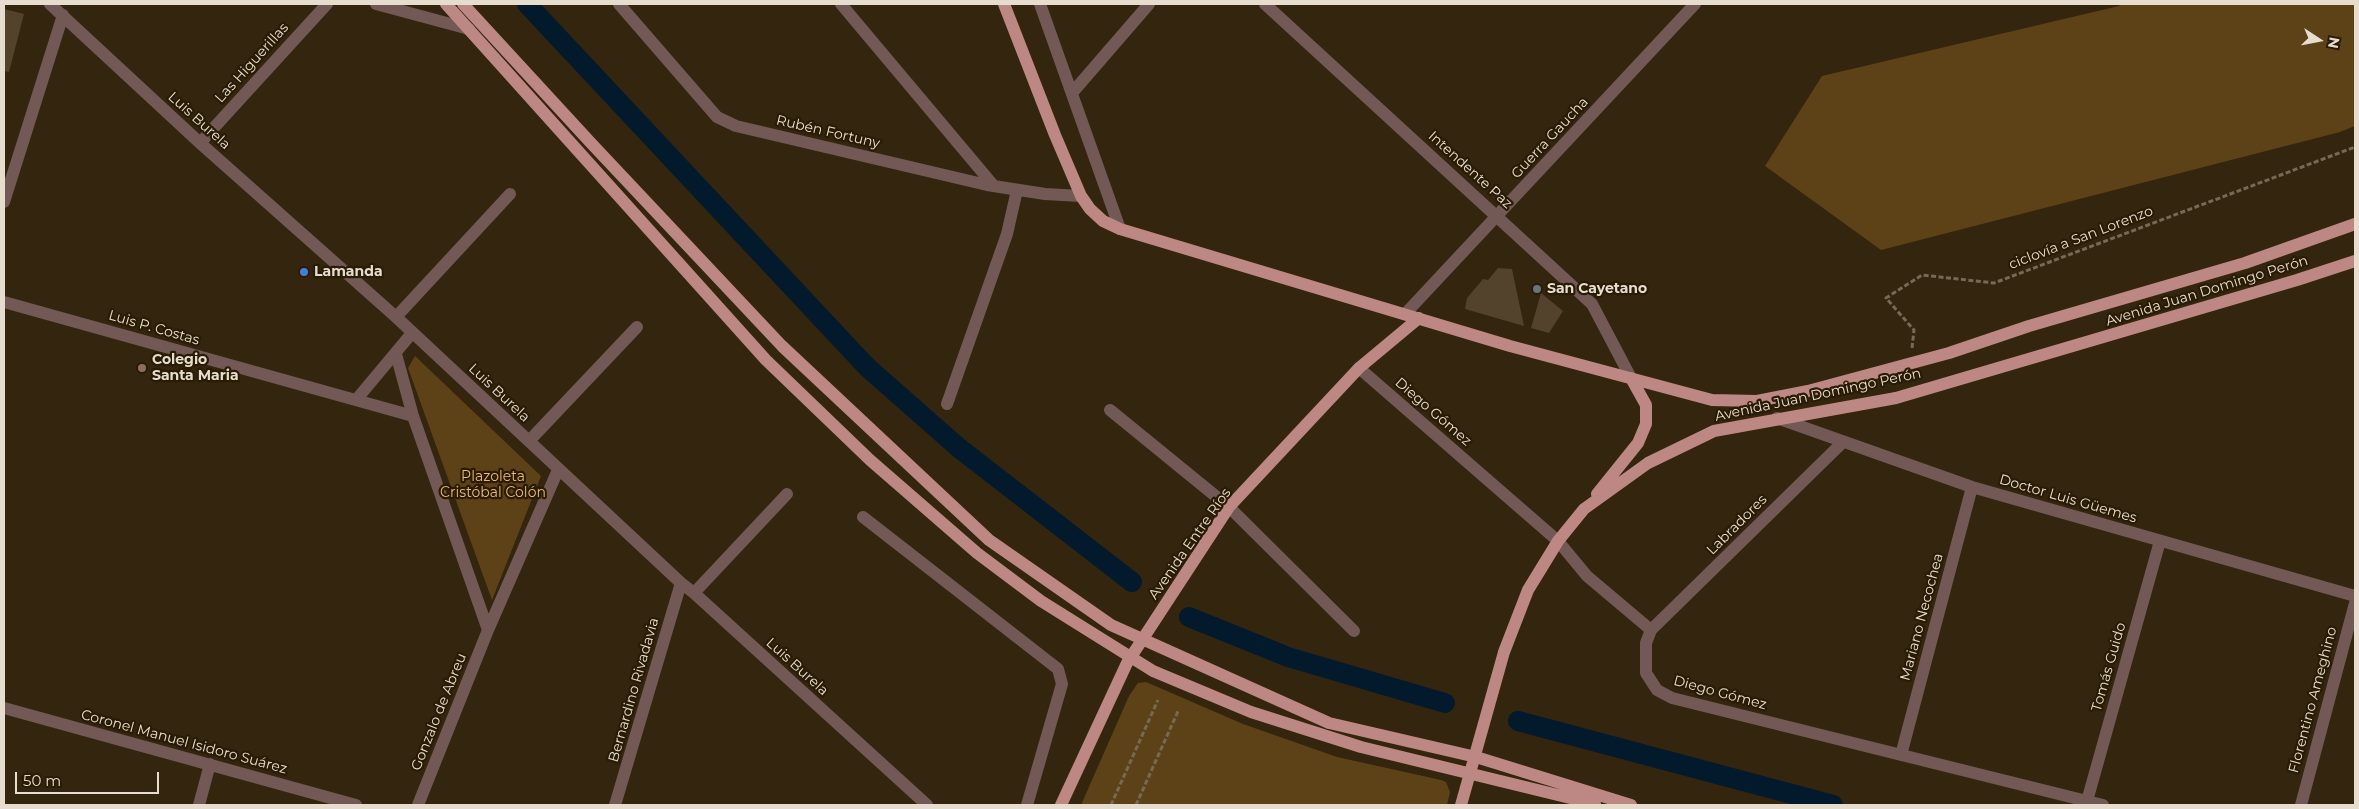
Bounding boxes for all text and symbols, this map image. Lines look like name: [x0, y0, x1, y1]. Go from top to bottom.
north arrow: [2294, 15, 2344, 65]
street label: Las Higuerillas: [212, 20, 292, 106]
text: N: [2324, 36, 2344, 50]
street label: Luis Burela: [165, 89, 233, 153]
street label: Guerra Gaucha: [1508, 94, 1592, 182]
street label: Rubén Fortuny: [775, 112, 881, 152]
street label: Intendente Paz: [1425, 128, 1515, 212]
street label: ciclovía a San Lorenzo: [2007, 203, 2155, 273]
street label: Avenida Juan Domingo Perón: [2104, 252, 2310, 330]
place label: Lamanda: [314, 264, 383, 280]
marker: Lamanda: [298, 266, 310, 278]
place label: San Cayetano: [1547, 281, 1647, 297]
marker: San Cayetano: [1531, 283, 1543, 295]
street label: Luis P. Costas: [107, 307, 201, 349]
place label: Colegio Santa Maria: [152, 352, 239, 384]
street label: Luis Burela: [465, 360, 533, 426]
marker: Colegio Santa Maria: [136, 362, 148, 374]
street label: Avenida Juan Domingo Perón: [1713, 365, 1923, 425]
street label: Diego Gómez: [1391, 374, 1475, 450]
park label: Plazoleta Cristóbal Colón: [440, 469, 546, 502]
street label: Doctor Luis Güemes: [1997, 471, 2139, 527]
street label: Avenida Entre Ríos: [1145, 485, 1235, 603]
street label: Labradores: [1703, 491, 1771, 559]
street label: Mariano Necochea: [1897, 551, 1947, 683]
street label: Bernardino Rivadavia: [605, 616, 663, 764]
street label: Tomás Guido: [2088, 621, 2130, 713]
street label: Florentino Ameghino: [2285, 625, 2341, 775]
street label: Luis Burela: [763, 635, 831, 699]
street label: Gonzalo de Abreu: [408, 651, 470, 773]
street label: Diego Gómez: [1672, 672, 1768, 714]
street label: Coronel Manuel Isidoro Suárez: [79, 706, 289, 778]
scale bar: [18, 762, 161, 794]
text: 50 m: [23, 771, 61, 790]

